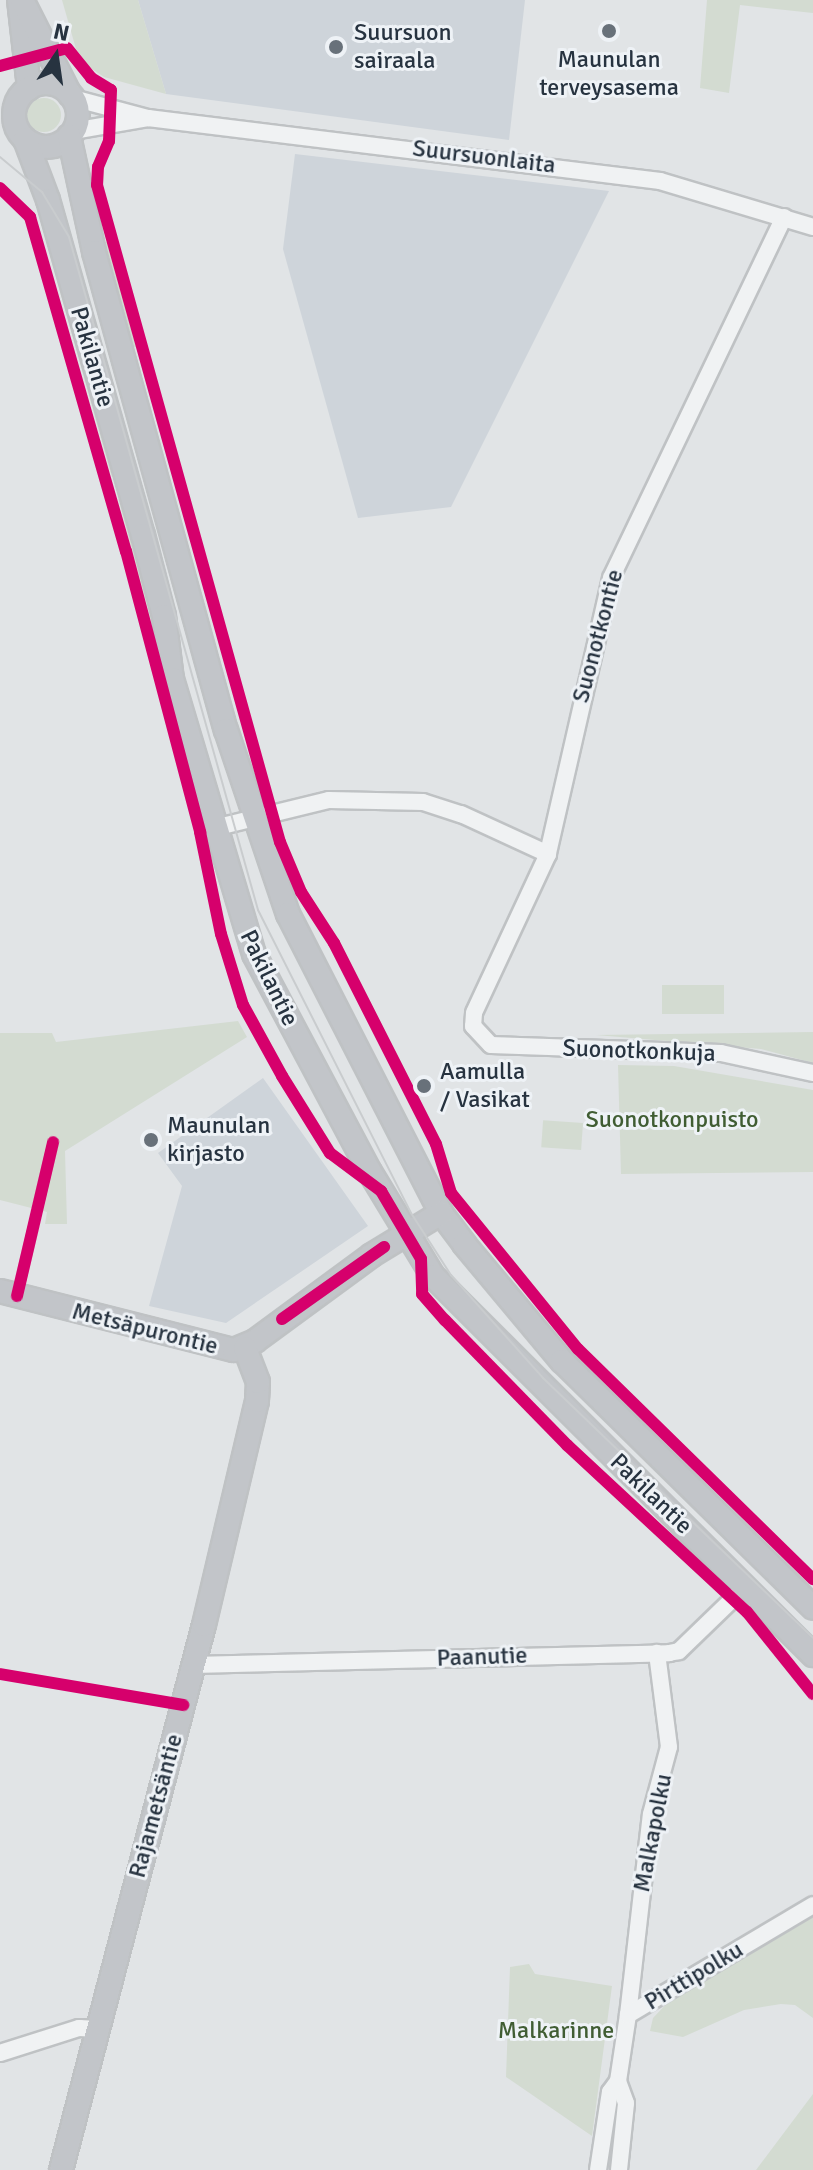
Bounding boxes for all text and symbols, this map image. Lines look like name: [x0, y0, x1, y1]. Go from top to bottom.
north arrow: [16, 16, 96, 96]
text: N: [51, 17, 72, 47]
place label: Suursuon sairaala: [354, 19, 452, 75]
marker: Maunulan terveysasema: [598, 20, 620, 42]
marker: Suursuon sairaala: [325, 36, 347, 58]
place label: Maunulan terveysasema: [539, 46, 679, 102]
street label: Suursuonlaita: [411, 134, 557, 180]
street label: Pakilantie: [64, 303, 120, 411]
street label: Suonotkontie: [566, 566, 630, 706]
street label: Pakilantie: [233, 925, 305, 1031]
street label: Suonotkonkuja: [562, 1034, 716, 1068]
place label: Aamulla / Vasikat: [440, 1058, 530, 1114]
marker: Aamulla / Vasikat: [415, 1077, 433, 1095]
park label: Suonotkonpuisto: [585, 1106, 759, 1134]
place label: Maunulan kirjasto: [167, 1112, 270, 1168]
marker: Maunulan kirjasto: [142, 1131, 160, 1149]
street label: Metsäpurontie: [69, 1297, 221, 1361]
street label: Pakilantie: [604, 1448, 698, 1540]
street label: Paanutie: [436, 1641, 528, 1673]
street label: Rajametsäntie: [123, 1731, 189, 1881]
street label: Malkapolku: [627, 1771, 679, 1895]
street label: Pirttipolku: [639, 1935, 749, 2017]
park label: Malkarinne: [498, 2017, 614, 2045]

